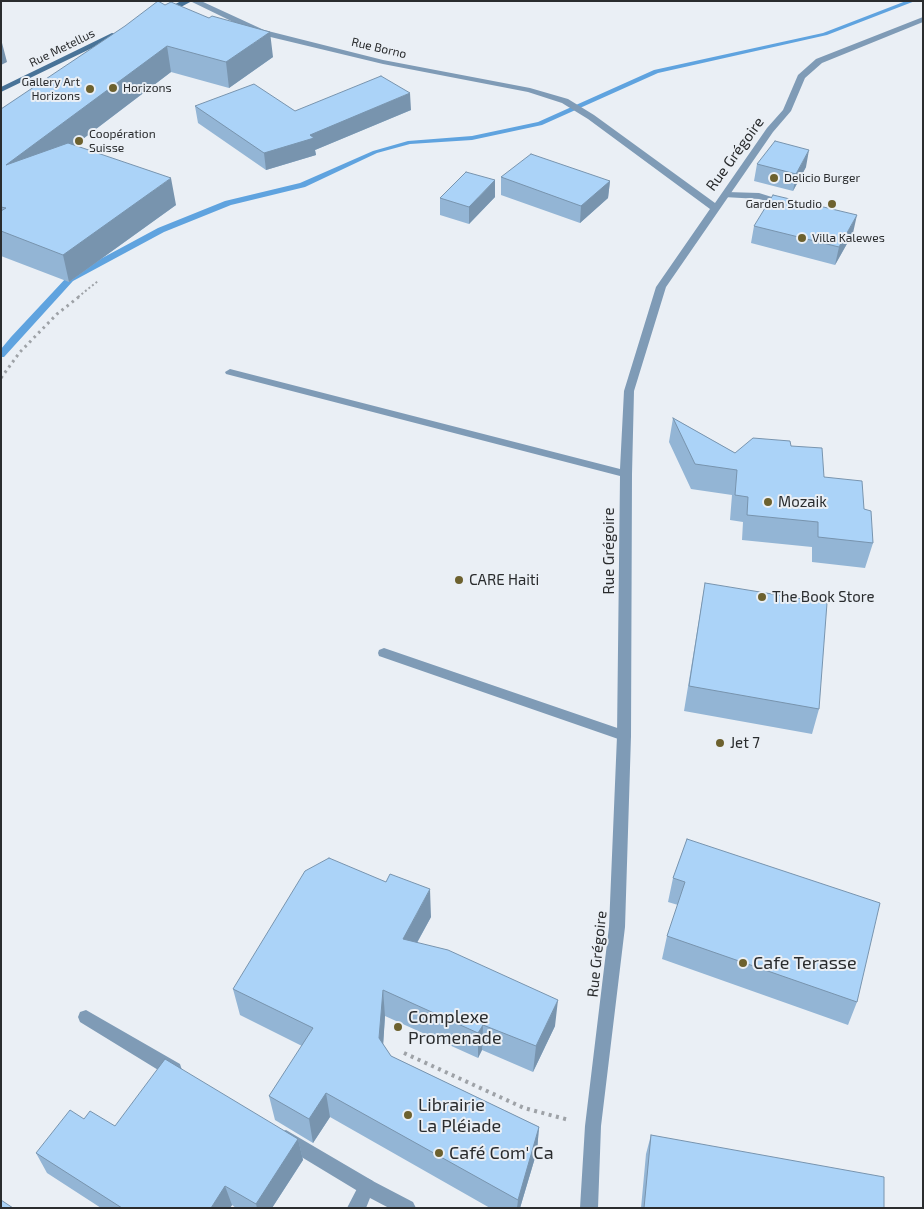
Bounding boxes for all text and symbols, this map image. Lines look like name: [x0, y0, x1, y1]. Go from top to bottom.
street label: Rue Metellus: [27, 26, 97, 70]
street label: Rue Borno: [350, 35, 408, 61]
place label: Gallery Art Horizons: [22, 75, 80, 103]
place label: Horizons: [123, 81, 172, 95]
marker: Horizons: [107, 82, 119, 94]
marker: Gallery Art Horizons: [84, 83, 96, 95]
street label: Rue Grégoire: [702, 114, 768, 194]
place label: Coopération Suisse: [89, 127, 156, 155]
marker: Coopération Suisse: [73, 135, 85, 147]
place label: Delicio Burger: [784, 171, 860, 185]
marker: Delicio Burger: [768, 172, 780, 184]
place label: Garden Studio: [745, 197, 822, 211]
marker: Garden Studio: [826, 198, 838, 210]
place label: Villa Kalewes: [812, 231, 885, 245]
marker: Villa Kalewes: [796, 232, 808, 244]
place label: Mozaik: [778, 493, 827, 511]
marker: Mozaik: [762, 496, 774, 508]
street label: Rue Grégoire: [600, 508, 618, 594]
place label: CARE Haiti: [469, 571, 539, 589]
marker: CARE Haiti: [453, 574, 465, 586]
place label: The Book Store: [772, 588, 875, 606]
marker: The Book Store: [756, 591, 768, 603]
place label: Jet 7: [730, 734, 760, 752]
marker: Jet 7: [714, 737, 726, 749]
street label: Rue Grégoire: [584, 910, 610, 998]
place label: Cafe Terasse: [753, 952, 857, 974]
marker: Cafe Terasse: [737, 957, 749, 969]
place label: Complexe Promenade: [408, 1006, 502, 1048]
marker: Complexe Promenade: [392, 1021, 404, 1033]
place label: Librairie La Pléiade: [418, 1094, 501, 1136]
marker: Librairie La Pléiade: [402, 1109, 414, 1121]
place label: Café Com' Ca: [449, 1142, 554, 1164]
marker: Café Com' Ca: [433, 1147, 445, 1159]

